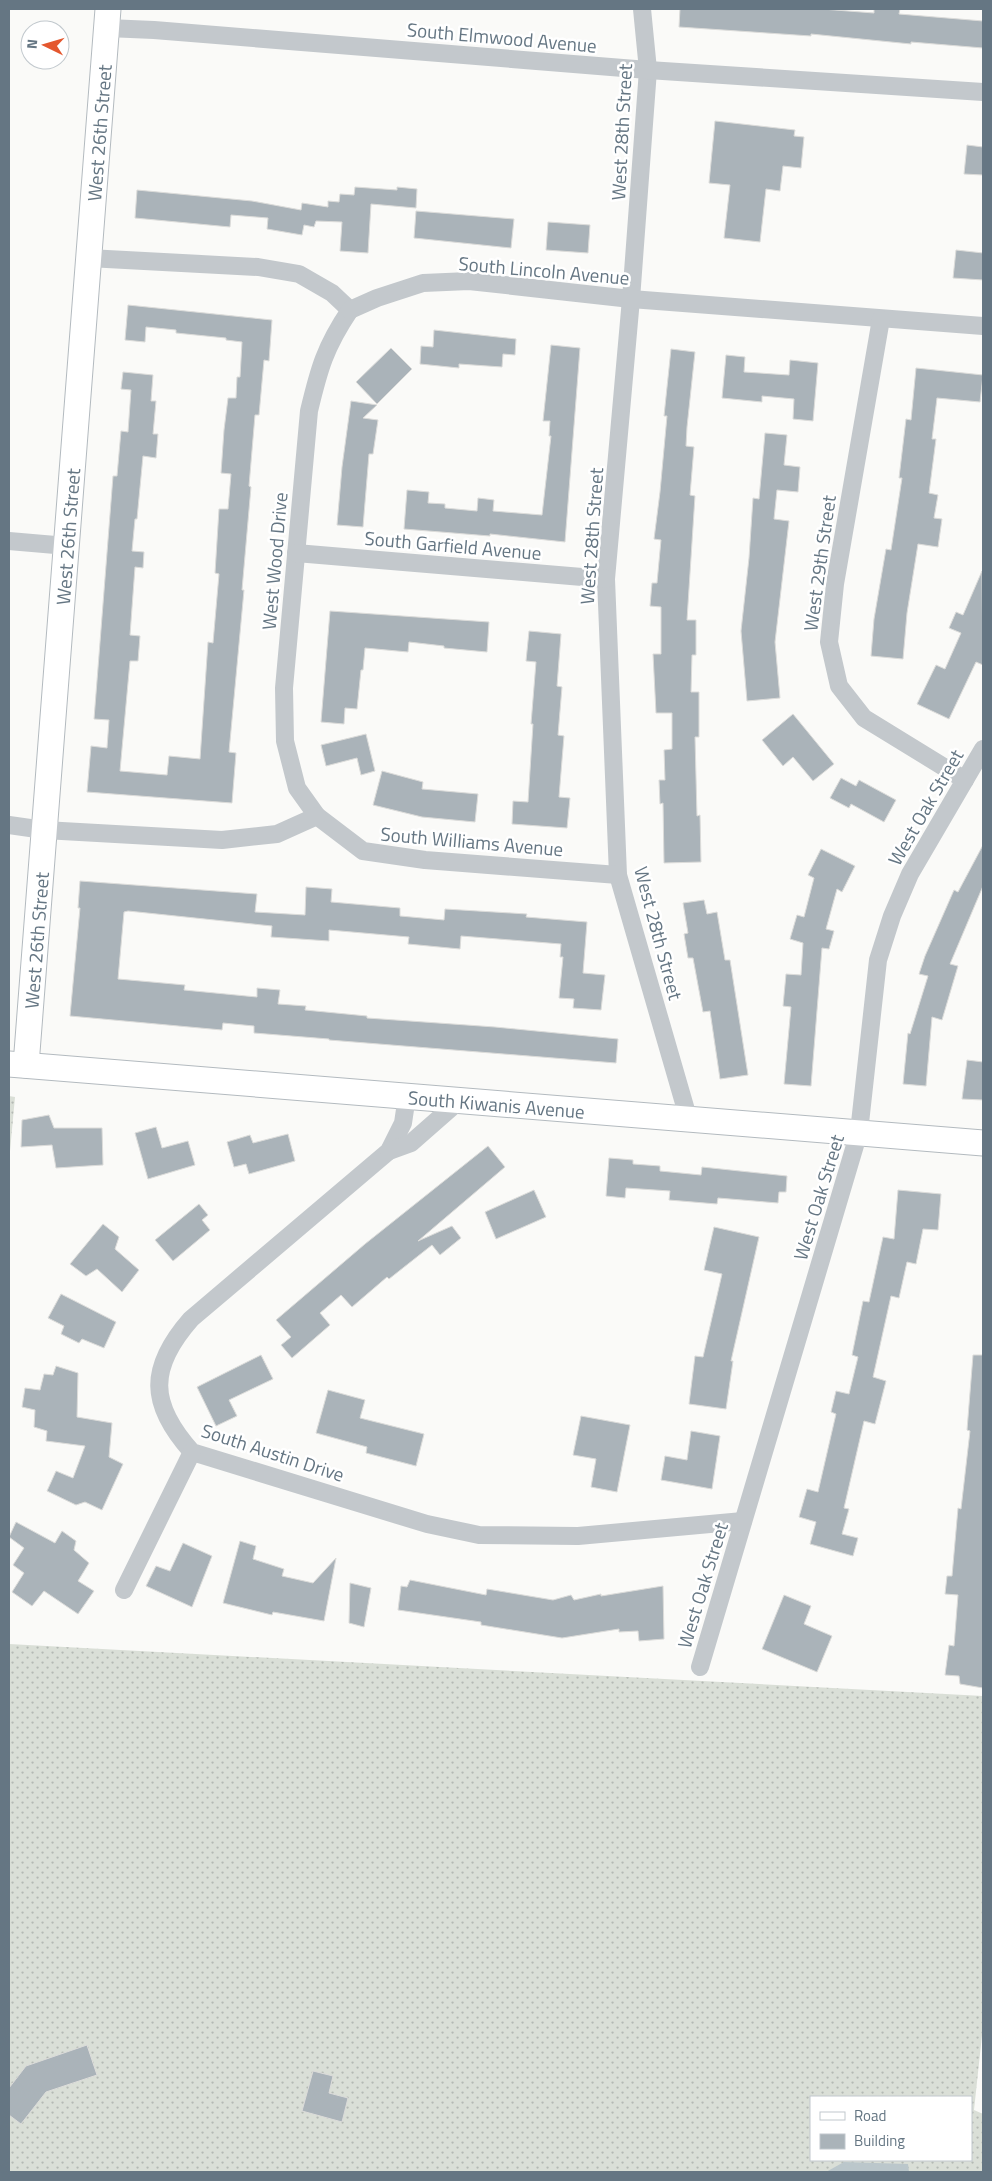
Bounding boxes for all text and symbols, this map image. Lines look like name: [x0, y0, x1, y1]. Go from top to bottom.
street label: South Elmwood Avenue: [406, 14, 598, 60]
north arrow: [20, 20, 70, 70]
text: N: [21, 38, 42, 50]
street label: West 28th Street: [603, 62, 639, 201]
street label: West 26th Street: [79, 63, 118, 202]
street label: South Lincoln Avenue: [457, 248, 631, 292]
street label: West 28th Street: [572, 466, 610, 605]
street label: West 26th Street: [47, 467, 87, 606]
street label: West Wood Drive: [254, 491, 294, 631]
street label: West 29th Street: [795, 493, 843, 633]
street label: South Garfield Avenue: [363, 523, 543, 567]
street label: West Oak Street: [880, 743, 970, 871]
street label: South Williams Avenue: [379, 819, 565, 863]
street label: West 28th Street: [627, 863, 691, 1003]
street label: West 26th Street: [16, 871, 55, 1010]
street label: South Kiwanis Avenue: [407, 1082, 586, 1125]
street label: West Oak Street: [785, 1130, 851, 1263]
street label: South Austin Drive: [198, 1415, 348, 1489]
street label: West Oak Street: [669, 1518, 735, 1651]
legend: [810, 2096, 972, 2161]
text: Road: [854, 2104, 886, 2127]
text: Building: [854, 2129, 905, 2152]

